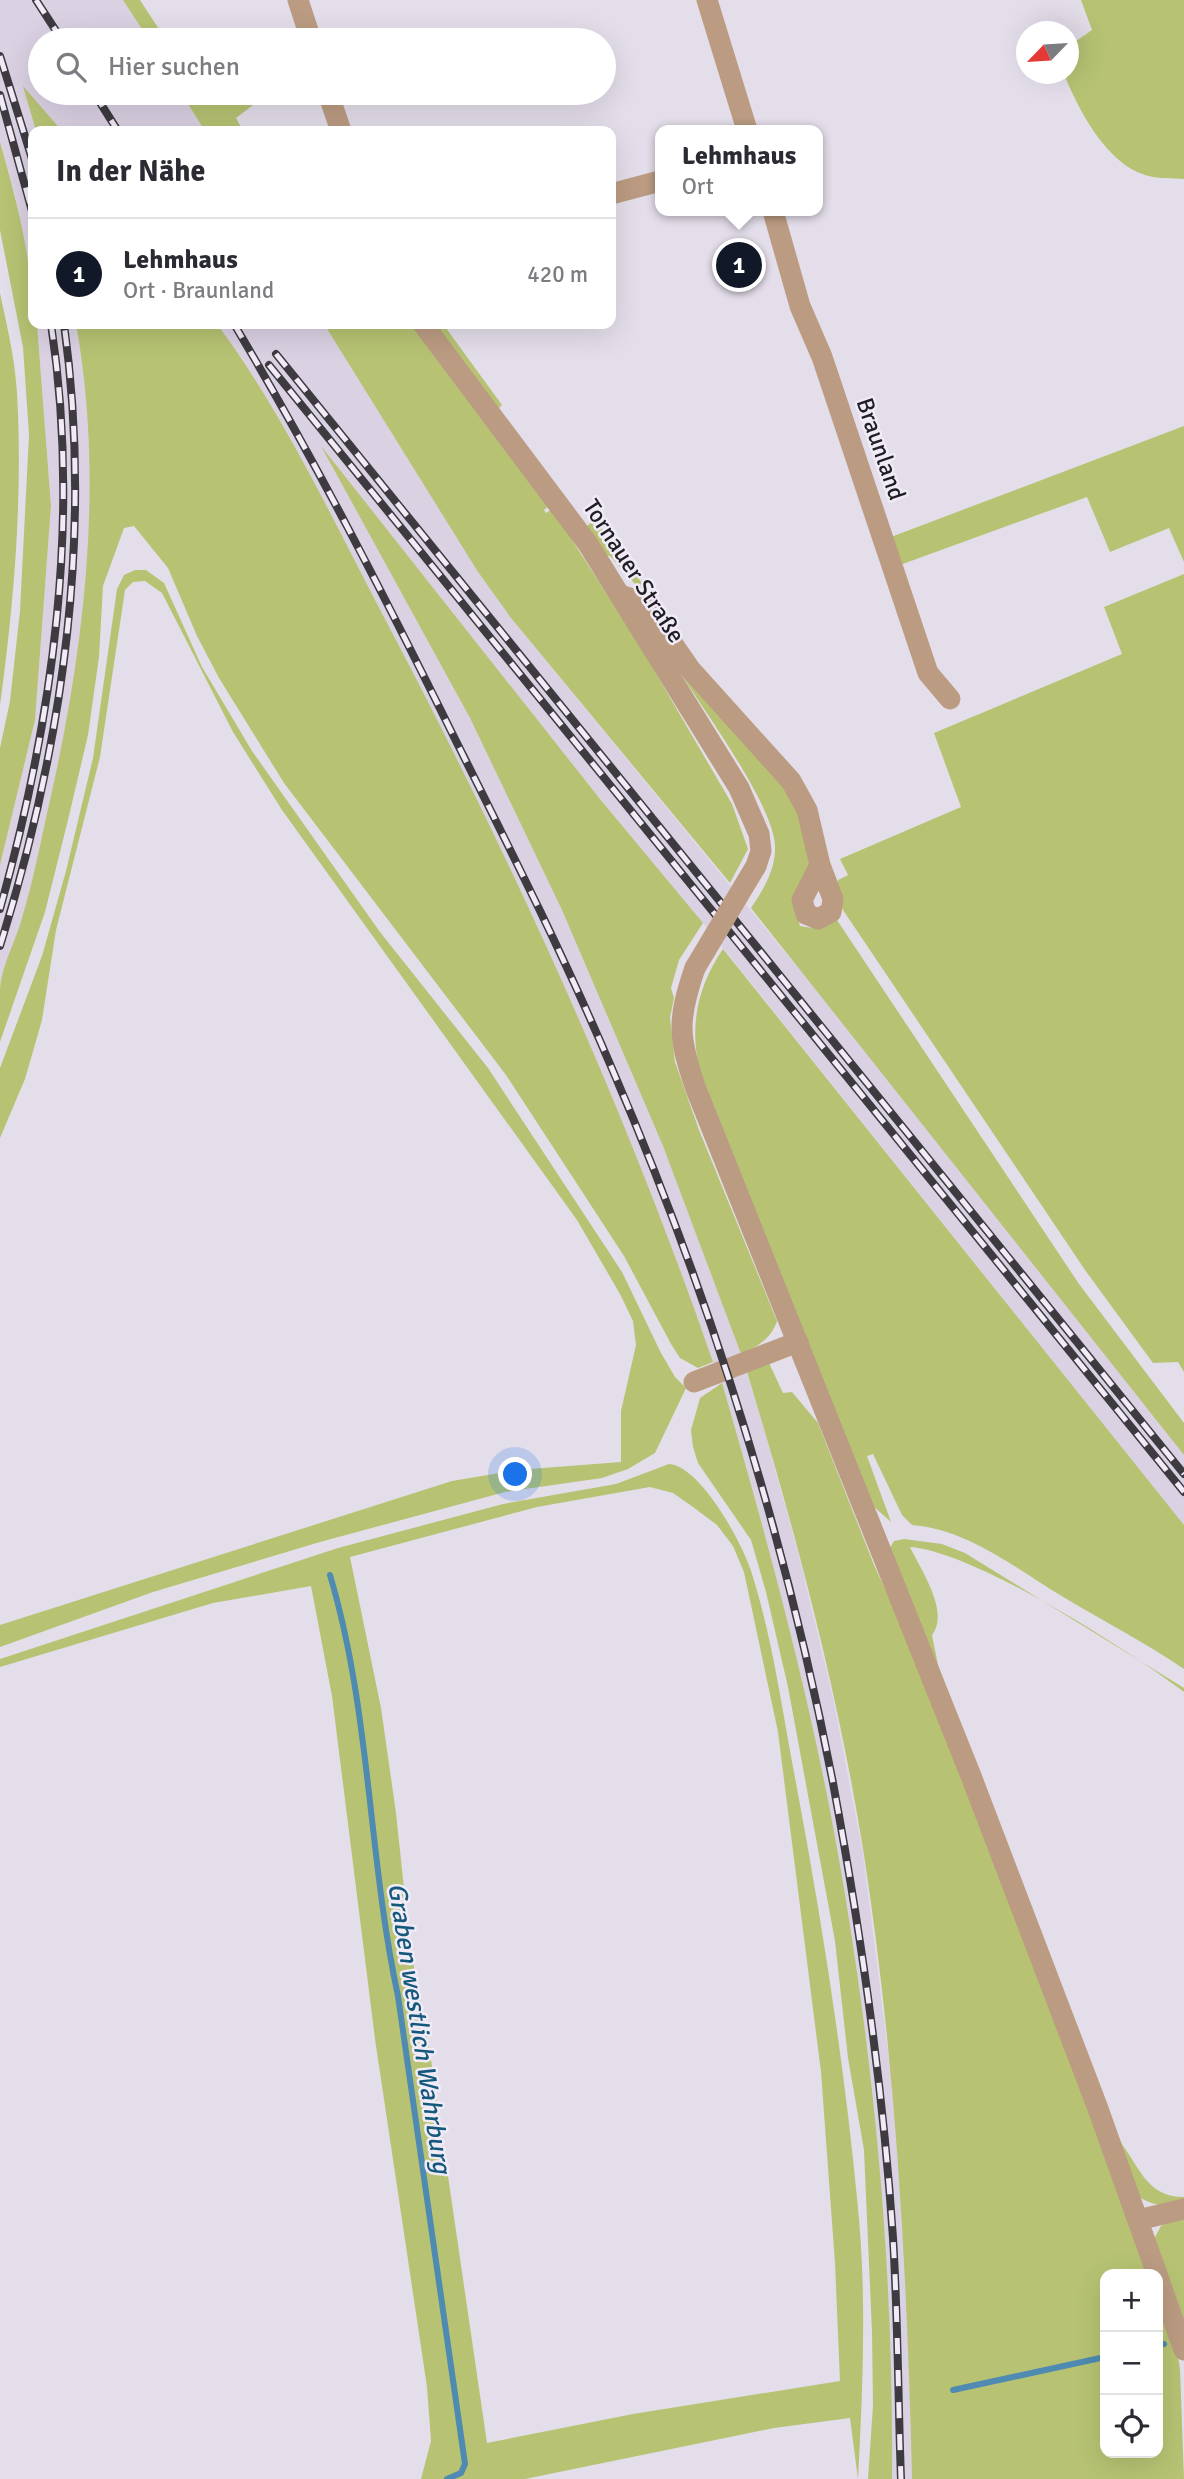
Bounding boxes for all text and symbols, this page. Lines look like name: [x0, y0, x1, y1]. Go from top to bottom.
north arrow: [1016, 21, 1079, 84]
search box: [28, 28, 616, 105]
icon: search: [52, 48, 90, 86]
text: Hier suchen: [108, 51, 240, 83]
popup: [655, 125, 823, 216]
text: Lehmhaus: [682, 140, 796, 172]
text: In der Nähe: [56, 153, 205, 190]
text: Ort: [682, 172, 714, 201]
pin: 1: [716, 239, 762, 291]
text: Lehmhaus: [123, 244, 238, 276]
text: 1: [73, 260, 85, 289]
text: 420 m: [527, 260, 588, 289]
text: Ort · Braunland: [123, 276, 274, 305]
street label: Braunland: [850, 394, 912, 504]
street label: Tornauer Straße: [576, 494, 692, 648]
your location: [498, 1457, 532, 1491]
water label: Graben westlich Wahrburg: [380, 1881, 458, 2178]
map controls: [1100, 2269, 1163, 2458]
button: +: [1100, 2269, 1163, 2332]
button: −: [1100, 2332, 1163, 2395]
button: locate: [1100, 2395, 1163, 2458]

